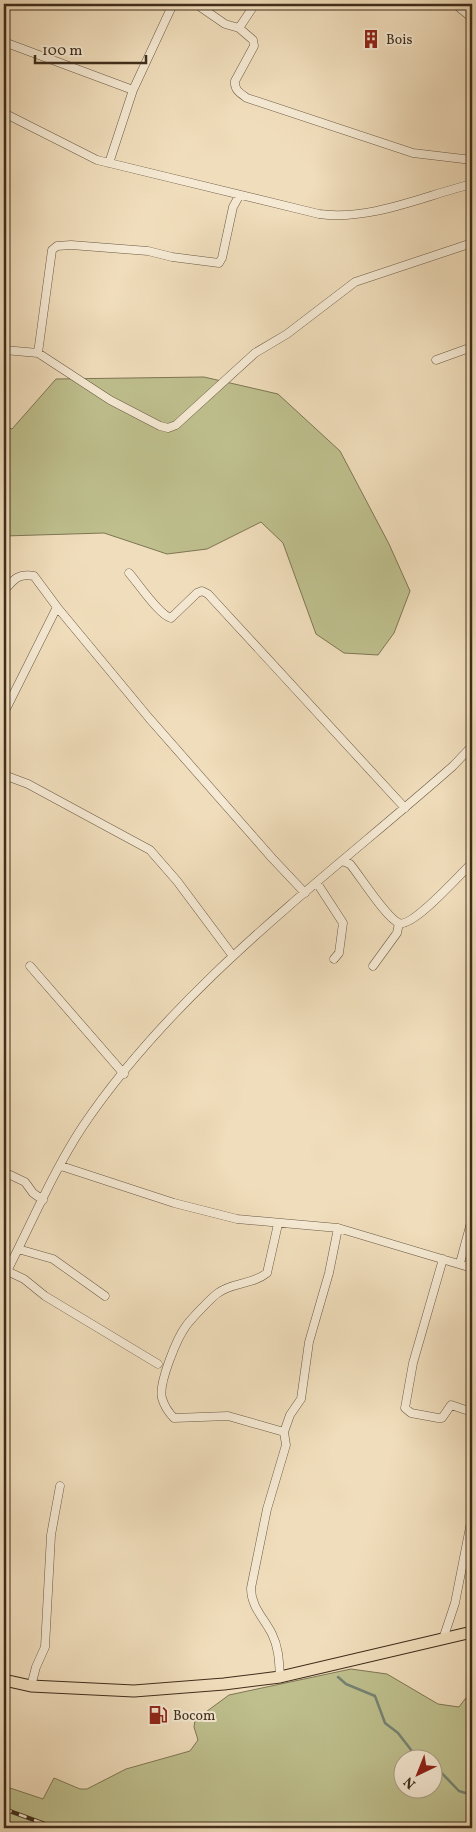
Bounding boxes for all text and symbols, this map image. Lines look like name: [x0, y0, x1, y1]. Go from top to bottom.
building icon: Bois: [360, 28, 382, 50]
place label: Bois: [386, 31, 412, 50]
scale bar: [35, 32, 146, 64]
text: 100 m: [42, 41, 82, 62]
fuel station icon: Bocom: [147, 1704, 169, 1726]
place label: Bocom: [173, 1707, 215, 1726]
north arrow: [394, 1750, 444, 1800]
text: N: [400, 1772, 420, 1793]

